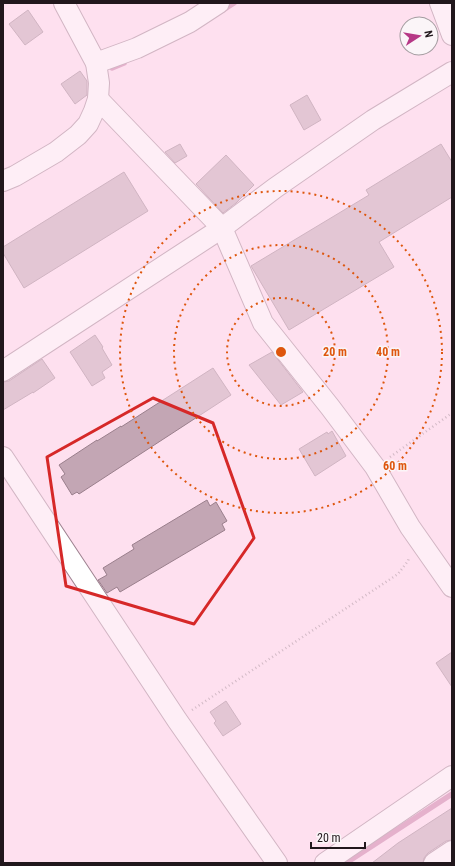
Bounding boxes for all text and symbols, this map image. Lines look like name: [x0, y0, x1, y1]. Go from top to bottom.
north arrow: [399, 16, 439, 56]
text: N: [421, 29, 435, 39]
centre of rings: [274, 345, 288, 359]
text: 20 m: [323, 345, 347, 359]
text: 40 m: [376, 345, 400, 359]
text: 60 m: [383, 459, 407, 473]
scale bar: [311, 824, 365, 850]
text: 20 m: [317, 831, 341, 845]

